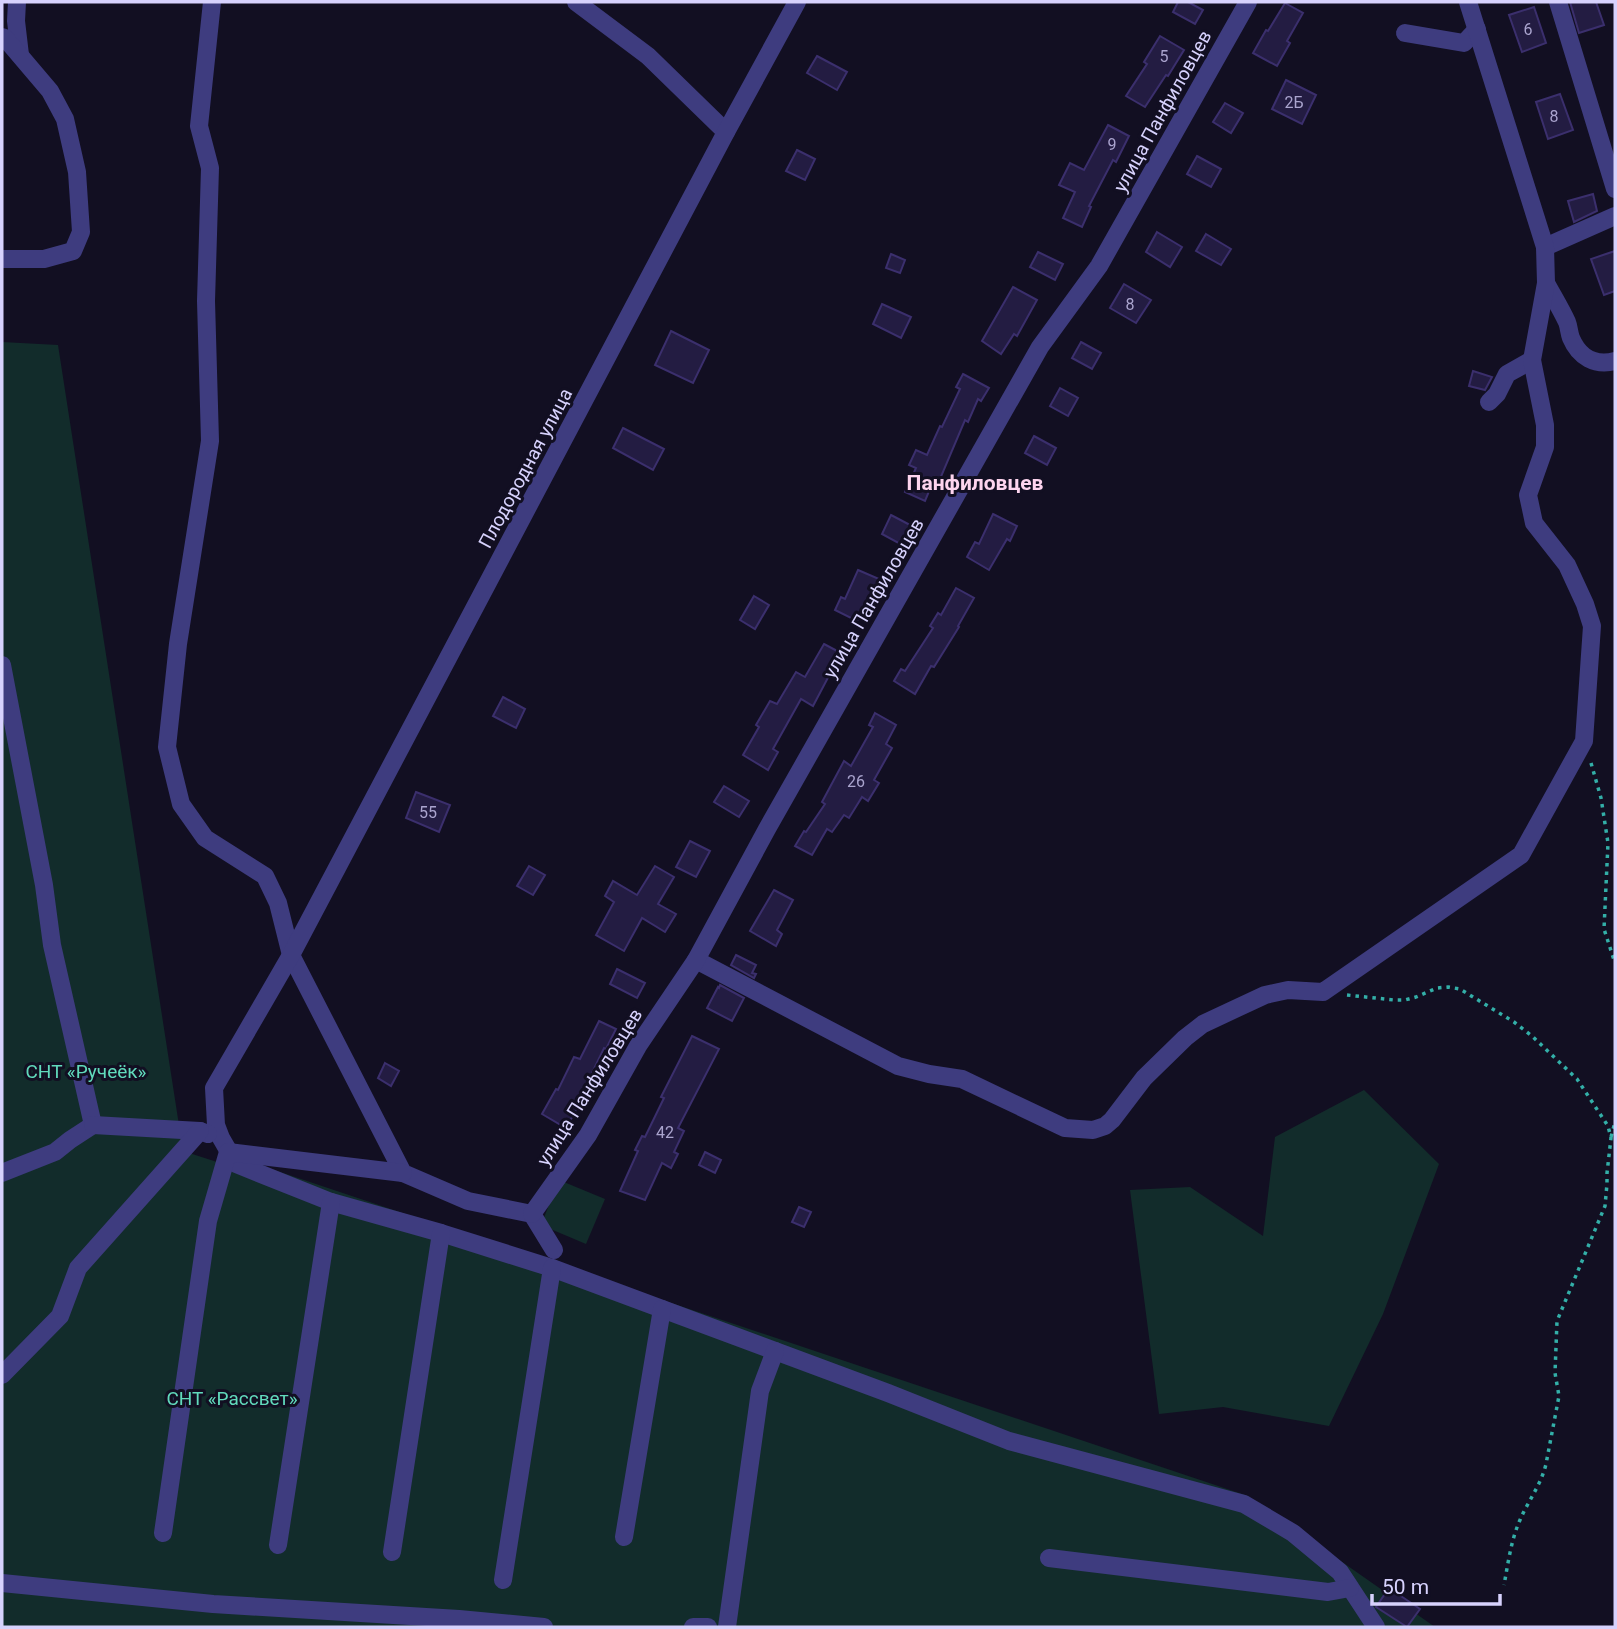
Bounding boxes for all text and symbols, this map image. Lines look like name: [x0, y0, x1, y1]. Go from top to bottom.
house number: 6: [1524, 20, 1533, 39]
street label: улица Панфиловцев: [1108, 26, 1216, 196]
house number: 5: [1160, 47, 1169, 66]
house number: 2Б: [1284, 93, 1304, 112]
house number: 8: [1550, 107, 1559, 126]
house number: 9: [1108, 135, 1117, 154]
house number: 8: [1126, 295, 1135, 314]
street label: Плодородная улица: [474, 384, 577, 552]
district label: Панфиловцев: [907, 471, 1044, 495]
street label: улица Панфиловцев: [818, 514, 929, 683]
house number: 26: [847, 772, 865, 791]
house number: 55: [419, 803, 437, 822]
street label: улица Панфиловцев: [532, 1004, 647, 1170]
park label: СНТ «Ручеёк»: [25, 1060, 147, 1083]
house number: 42: [656, 1123, 674, 1142]
park label: СНТ «Рассвет»: [166, 1387, 298, 1410]
scale bar: [1372, 1562, 1500, 1606]
text: 50 m: [1382, 1575, 1429, 1599]

